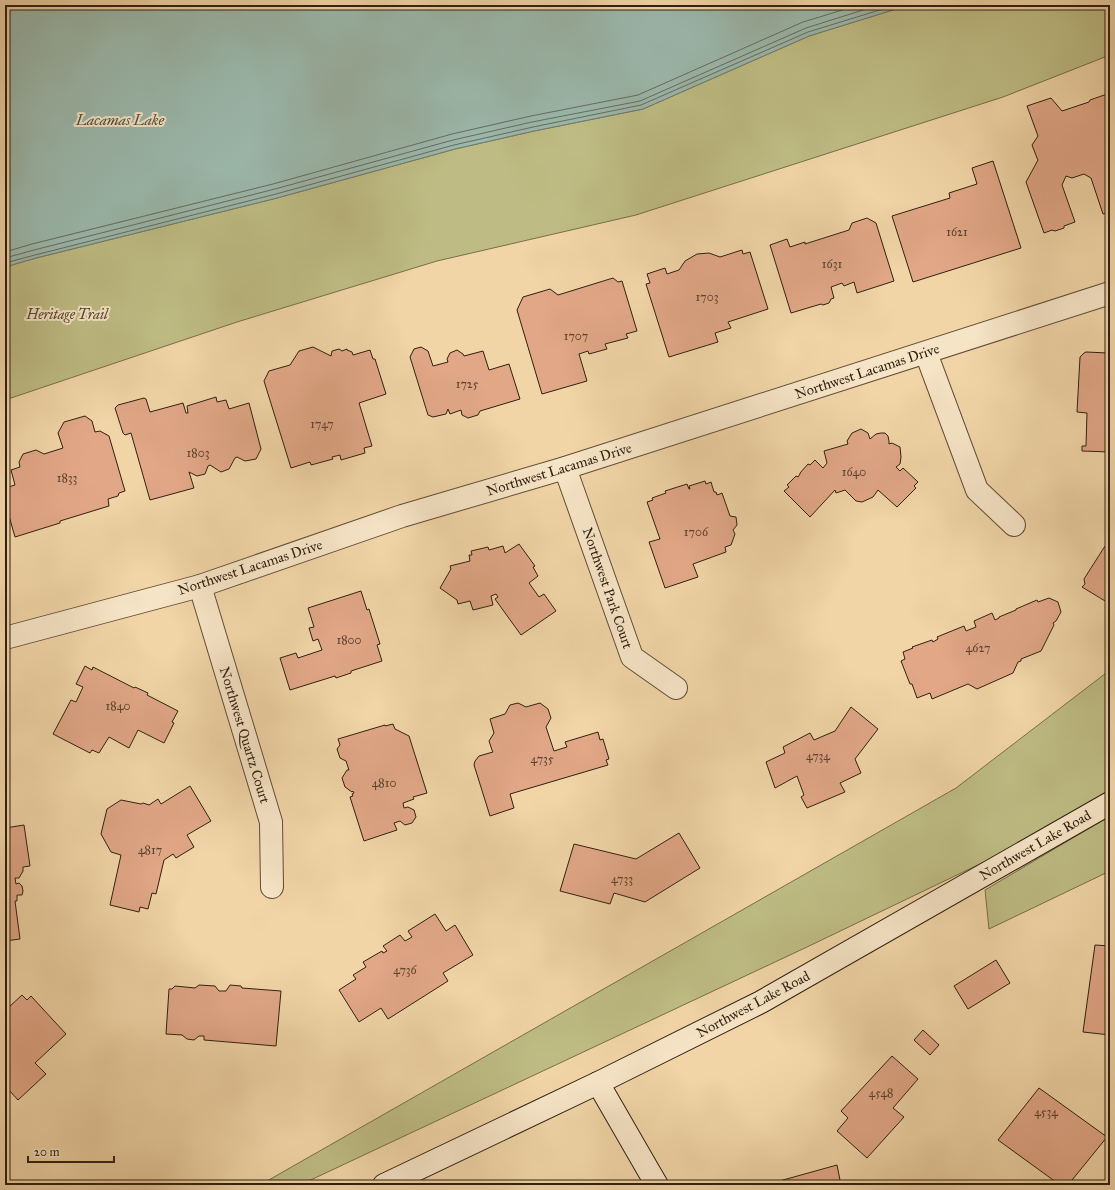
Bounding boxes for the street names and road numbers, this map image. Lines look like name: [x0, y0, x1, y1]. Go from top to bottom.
street label: Northwest Lacamas Drive: [793, 340, 942, 403]
street label: Northwest Lacamas Drive: [485, 439, 634, 500]
street label: Northwest Park Court: [579, 525, 636, 651]
street label: Northwest Lacamas Drive: [176, 536, 325, 599]
street label: Northwest Quartz Court: [216, 665, 273, 806]
street label: Northwest Lake Road: [977, 807, 1094, 884]
street label: Northwest Lake Road: [694, 967, 813, 1041]

